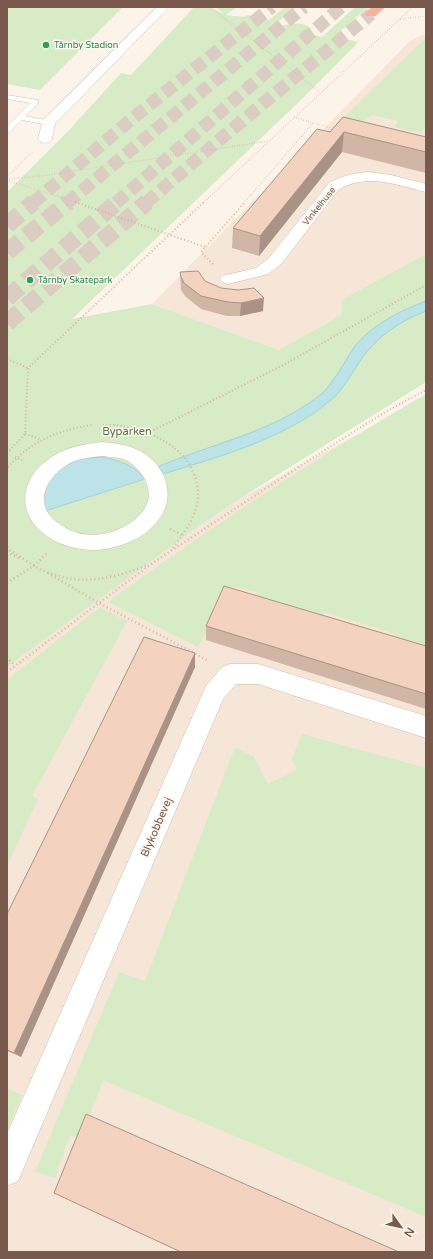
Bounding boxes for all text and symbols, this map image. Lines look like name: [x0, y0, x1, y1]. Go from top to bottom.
marker: Tårnby Stadion: [41, 40, 51, 50]
place label: Tårnby Stadion: [54, 40, 118, 51]
street label: Vinkelhuse: [301, 185, 338, 228]
marker: Tårnby Skatepark: [25, 275, 35, 285]
place label: Tårnby Skatepark: [38, 275, 112, 286]
park label: Byparken: [102, 425, 152, 438]
street label: Blykobbevej: [138, 795, 175, 859]
north arrow: [381, 1207, 421, 1247]
text: N: [401, 1225, 417, 1239]

